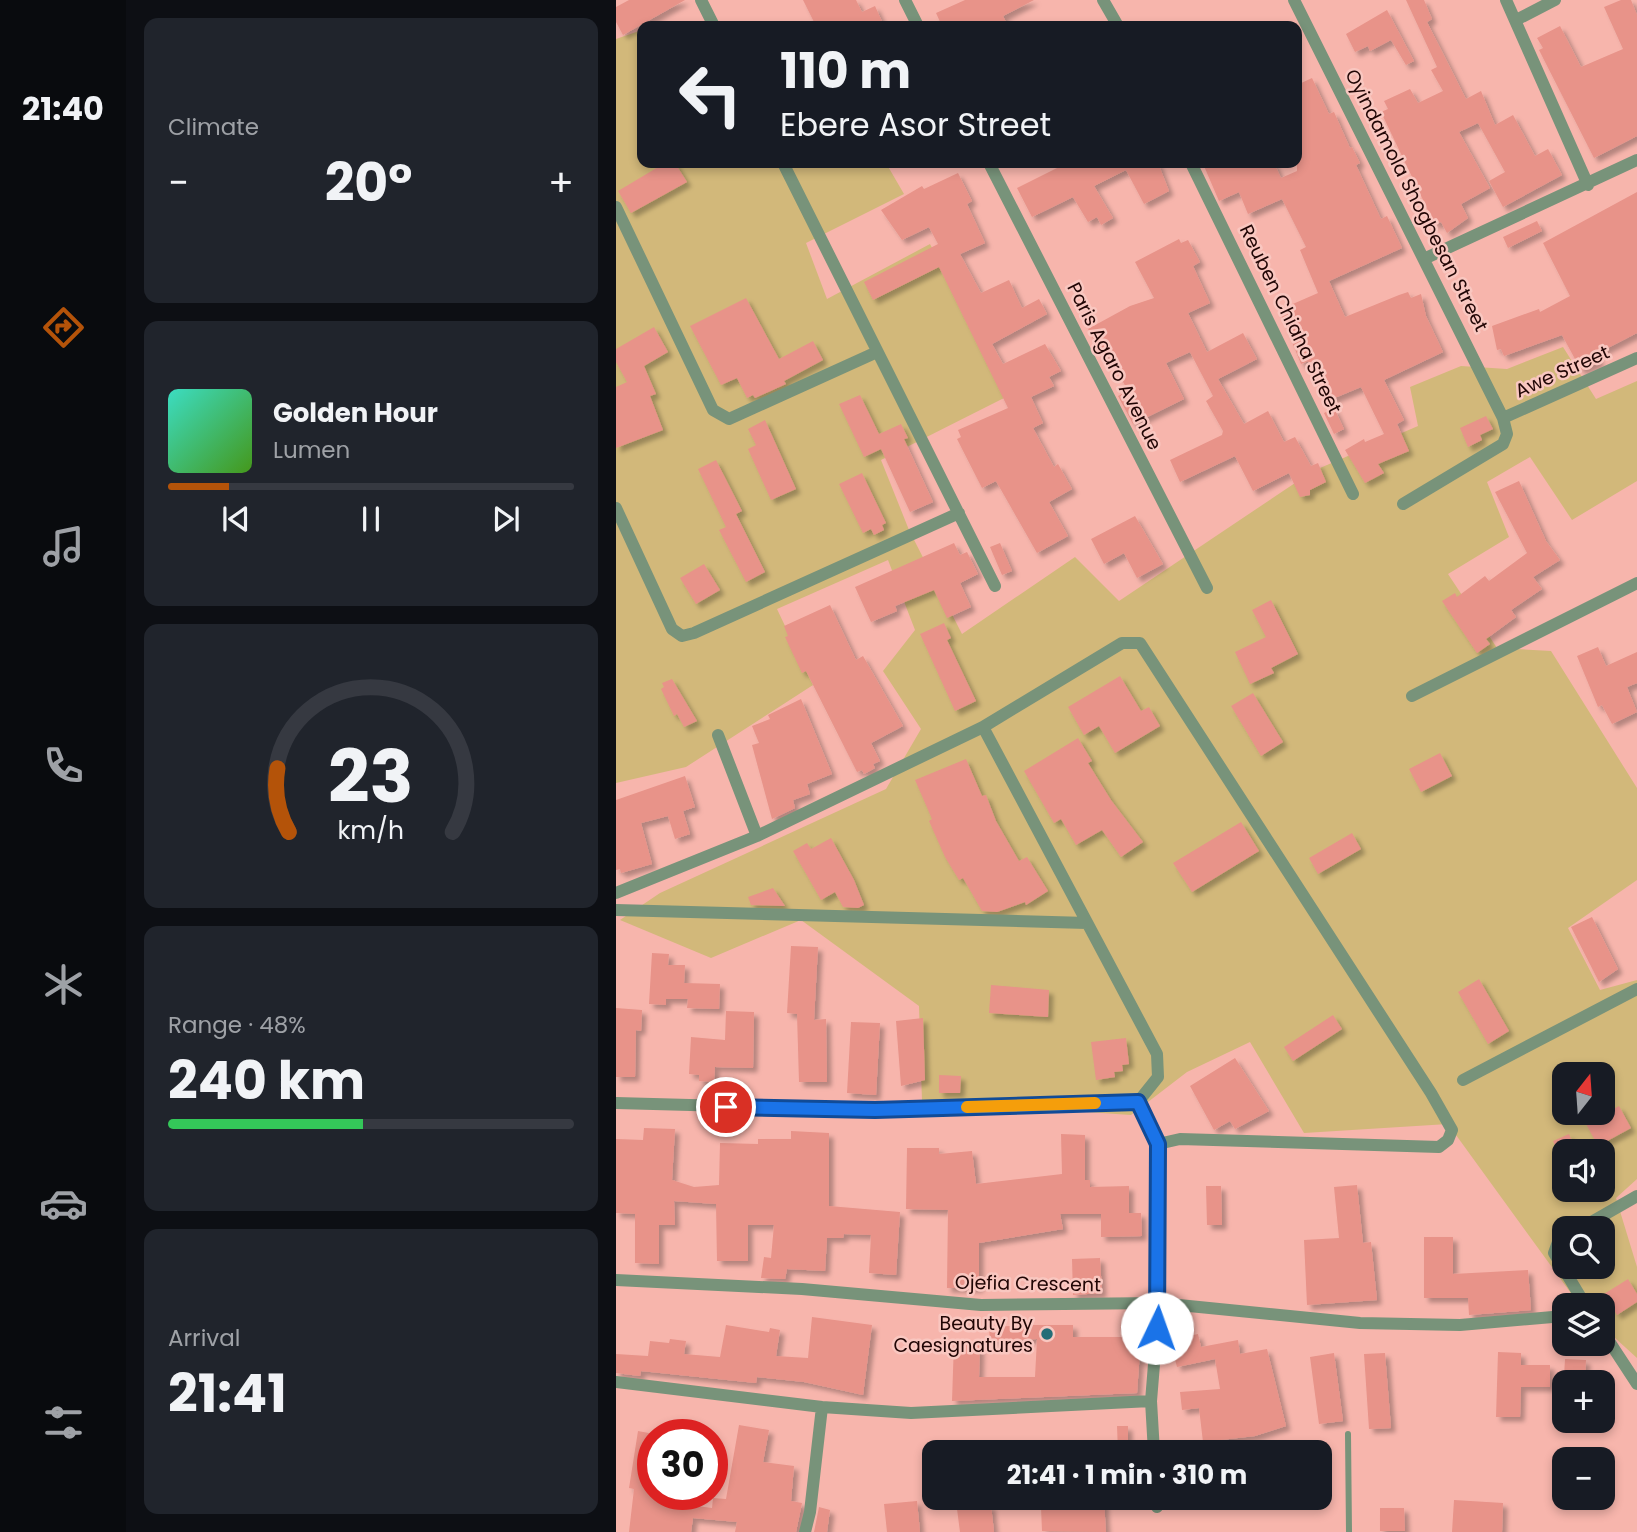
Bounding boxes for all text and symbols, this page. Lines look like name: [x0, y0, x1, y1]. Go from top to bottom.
text: 110 m: [780, 37, 911, 105]
icon: left: [665, 49, 756, 140]
street label: Oyindamola Shogbesan Street: [1338, 64, 1495, 336]
text: 21:40: [22, 86, 104, 131]
text: Ebere Asor Street: [780, 102, 1051, 147]
text: Climate: [168, 111, 259, 143]
text: 20°: [325, 146, 412, 219]
text: −: [168, 156, 189, 209]
text: +: [548, 156, 574, 209]
street label: Reuben Chiaha Street: [1233, 220, 1348, 418]
street label: Paris Agaro Avenue: [1061, 278, 1169, 455]
icon: directions: [39, 303, 88, 352]
street label: Awe Street: [1511, 339, 1614, 404]
text: Golden Hour: [273, 395, 438, 431]
text: Lumen: [273, 434, 350, 466]
icon: previous: [217, 500, 255, 538]
icon: pause: [352, 500, 390, 538]
icon: next: [487, 500, 525, 538]
icon: music: [39, 522, 88, 571]
text: 23: [328, 726, 414, 827]
icon: phone: [39, 741, 88, 790]
text: km/h: [338, 813, 404, 848]
icon: climate: [39, 960, 88, 1009]
text: Range · 48%: [168, 1009, 306, 1041]
text: 240 km: [168, 1044, 365, 1117]
north arrow: [1552, 1062, 1615, 1125]
map controls: [1552, 1062, 1615, 1510]
pin: [696, 1077, 756, 1137]
icon: arrive: [707, 1088, 745, 1126]
button: sound: [1552, 1139, 1615, 1202]
icon: car: [39, 1179, 88, 1228]
button: search: [1552, 1216, 1615, 1279]
street label: Ojefia Crescent: [955, 1269, 1101, 1298]
position arrow: [1120, 1291, 1194, 1365]
button: layers: [1552, 1293, 1615, 1356]
place label: Beauty By Caesignatures: [893, 1310, 1033, 1359]
text: Arrival: [168, 1322, 240, 1354]
marker: Beauty By Caesignatures: [1039, 1326, 1055, 1342]
text: 21:41: [168, 1357, 287, 1430]
button: +: [1552, 1370, 1615, 1433]
icon: filters: [39, 1398, 88, 1447]
speed limit sign: 30: [637, 1419, 728, 1510]
button: −: [1552, 1447, 1615, 1510]
text: 21:41 · 1 min · 310 m: [1007, 1457, 1247, 1493]

